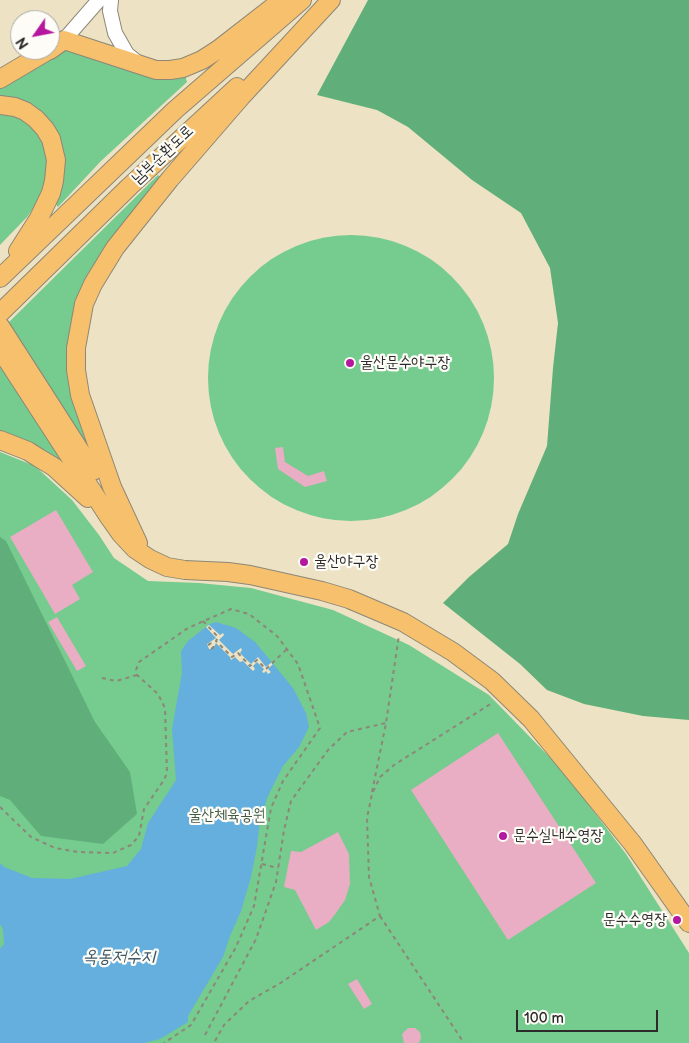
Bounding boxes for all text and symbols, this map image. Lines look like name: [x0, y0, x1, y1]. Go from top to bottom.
north arrow: [10, 10, 60, 60]
text: N: [13, 34, 33, 52]
street label: 남부순환도로: [128, 122, 198, 188]
place label: 울산문수야구장: [360, 353, 450, 373]
marker: 울산문수야구장: [344, 357, 356, 369]
place label: 울산야구장: [314, 552, 378, 572]
marker: 울산야구장: [298, 556, 310, 568]
park label: 울산체육공원: [188, 806, 266, 826]
place label: 문수실내수영장: [513, 826, 603, 846]
marker: 문수실내수영장: [497, 830, 509, 842]
place label: 문수수영장: [603, 910, 667, 930]
marker: 문수수영장: [671, 914, 683, 926]
water label: 옥동저수지: [83, 946, 155, 968]
scale bar: [519, 1000, 662, 1032]
text: 100 m: [524, 1009, 564, 1028]

